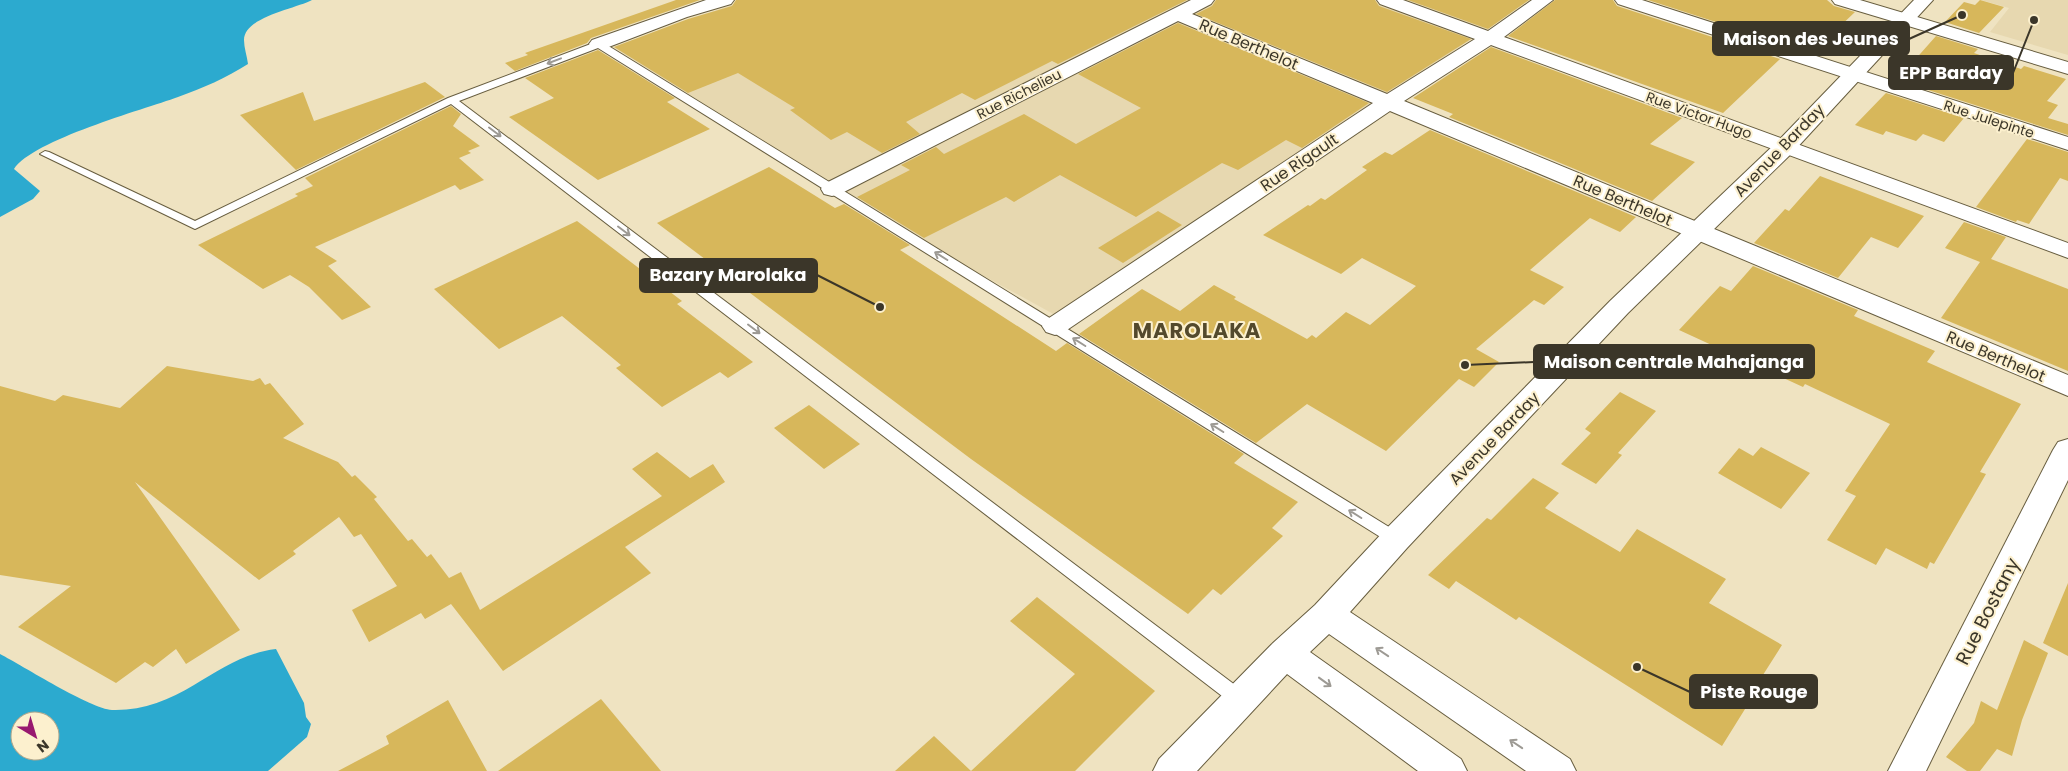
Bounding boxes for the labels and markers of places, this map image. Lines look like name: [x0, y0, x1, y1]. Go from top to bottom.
callout: Maison des Jeunes: [1713, 22, 1909, 55]
callout: EPP Barday: [1889, 56, 2013, 89]
callout: Bazary Marolaka: [640, 259, 817, 292]
callout: Maison centrale Mahajanga: [1534, 345, 1814, 378]
callout: Piste Rouge: [1690, 675, 1817, 708]

